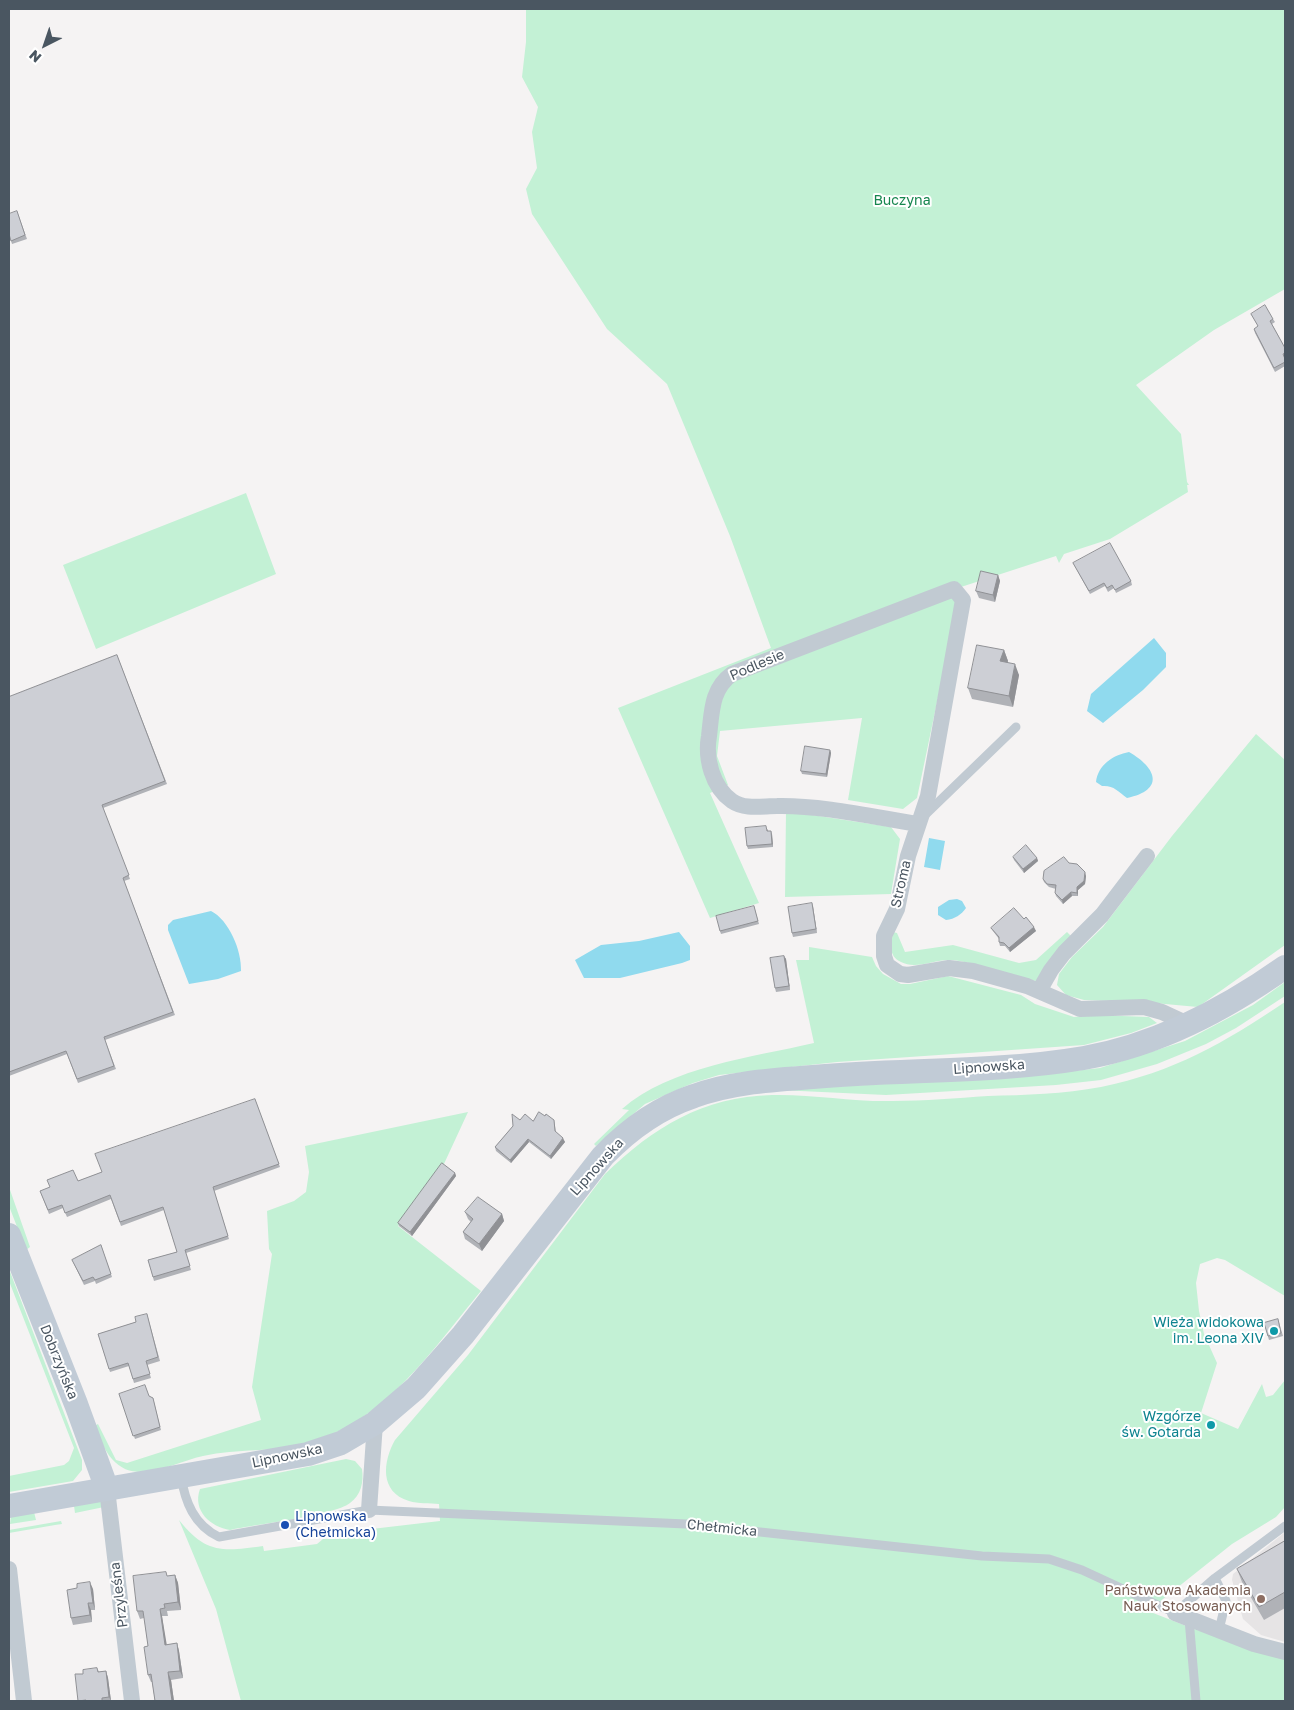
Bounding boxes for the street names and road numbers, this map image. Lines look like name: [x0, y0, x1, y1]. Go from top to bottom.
street label: Podlesie: [727, 646, 787, 684]
street label: Stroma: [887, 859, 915, 909]
street label: Lipnowska: [953, 1056, 1025, 1078]
street label: Lipnowska: [567, 1135, 627, 1199]
street label: Dobrzyńska: [36, 1322, 82, 1402]
street label: Lipnowska: [250, 1440, 324, 1472]
street label: Chełmicka: [686, 1516, 758, 1540]
street label: Przyleśna: [107, 1561, 131, 1629]

